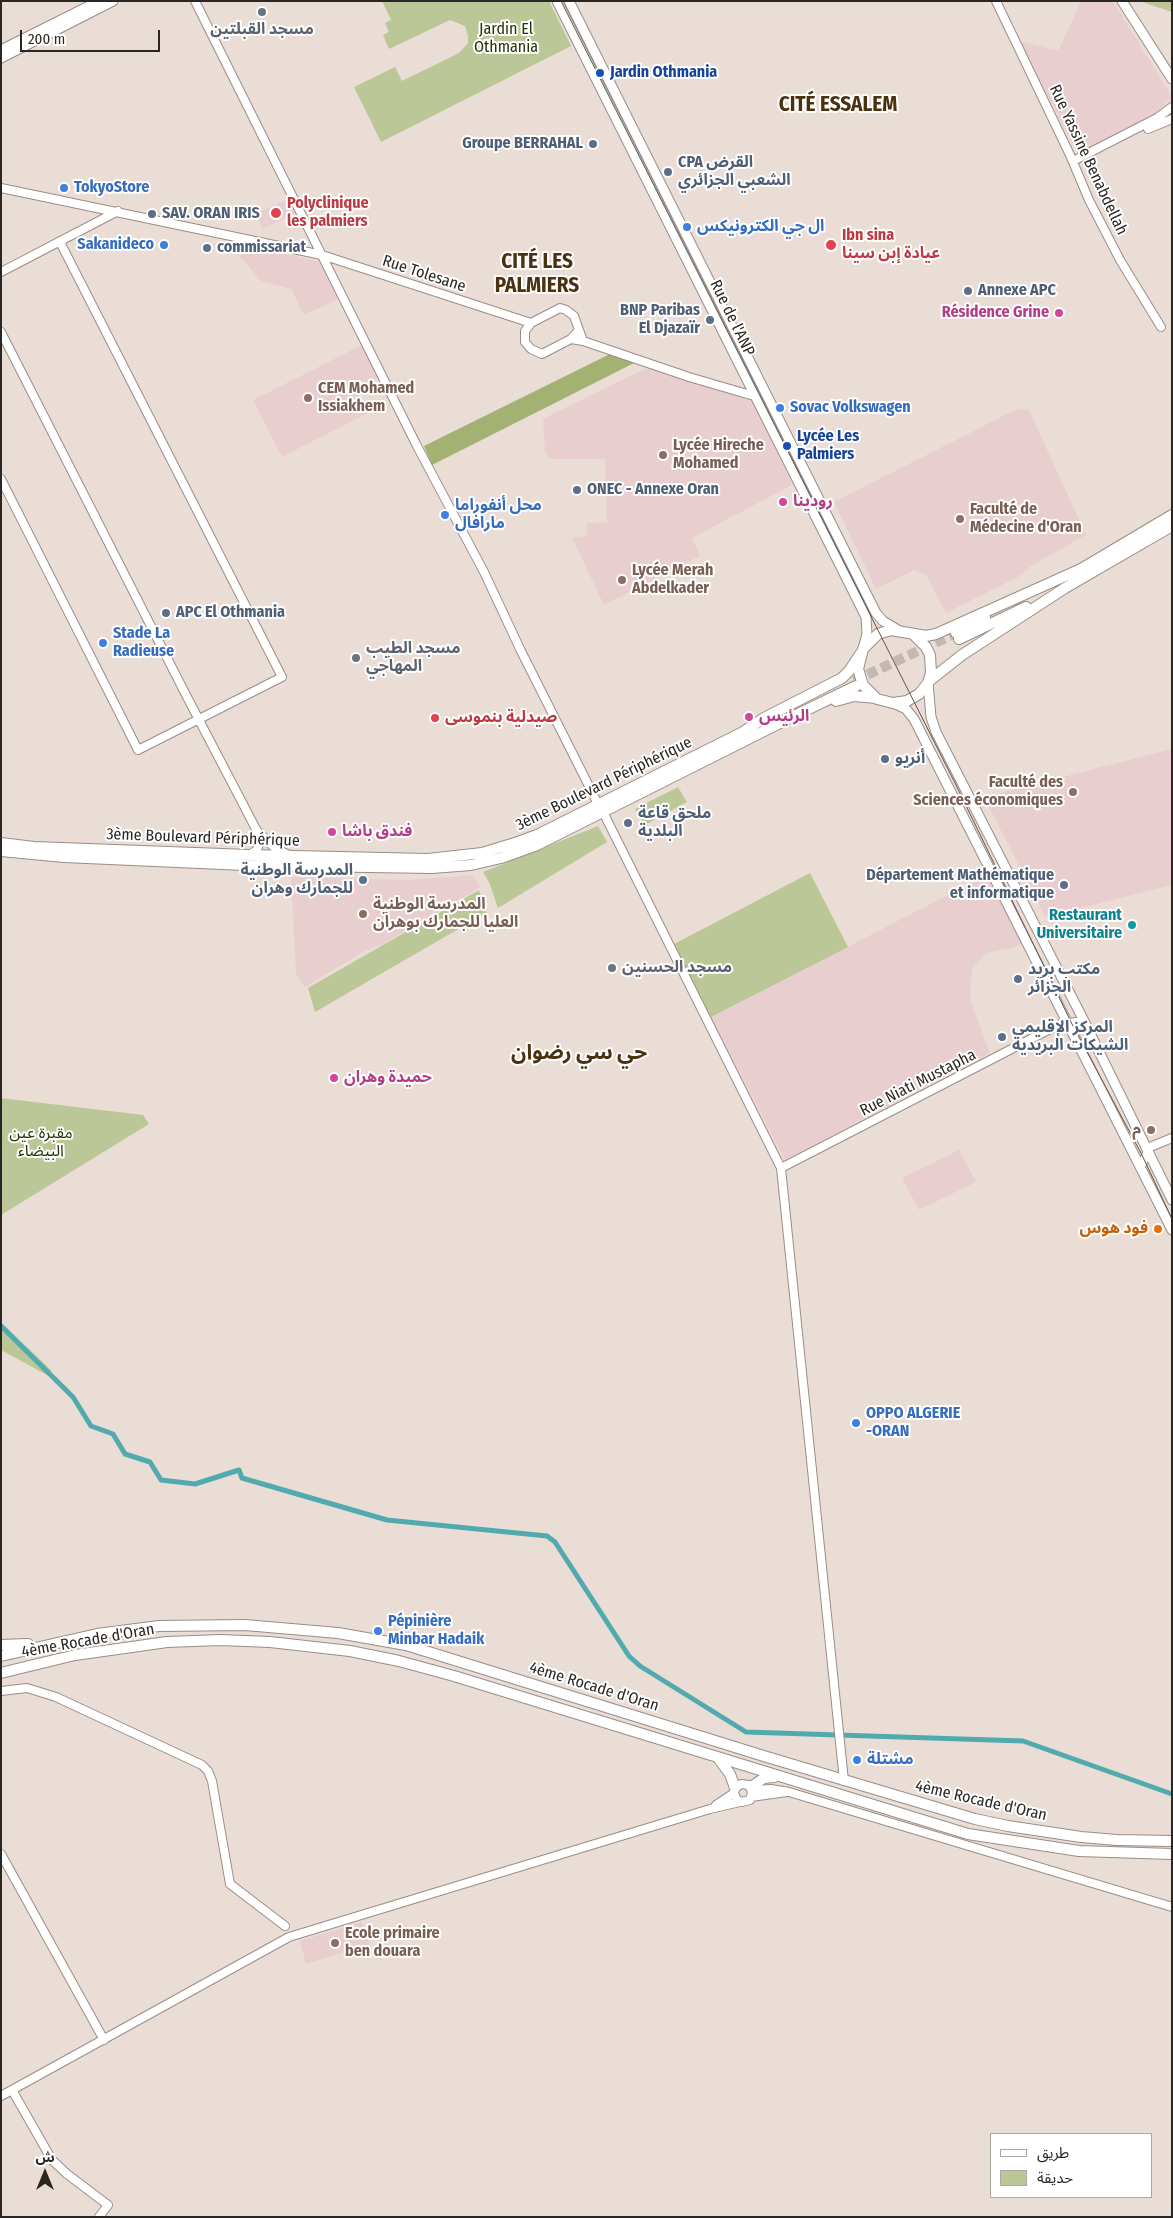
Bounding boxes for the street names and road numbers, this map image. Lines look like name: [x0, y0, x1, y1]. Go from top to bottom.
street label: Rue Yassine Benabdellah: [1045, 82, 1131, 238]
street label: Rue Tolesane: [380, 251, 468, 297]
street label: Rue de l'ANP: [705, 277, 759, 359]
street label: 3ème Boulevard Périphérique: [513, 733, 695, 835]
street label: 3ème Boulevard Périphérique: [106, 825, 300, 851]
street label: Rue Niati Mustapha: [857, 1045, 979, 1121]
street label: 4ème Rocade d'Oran: [20, 1620, 156, 1662]
street label: 4ème Rocade d'Oran: [527, 1658, 661, 1716]
street label: 4ème Rocade d'Oran: [913, 1777, 1049, 1825]

